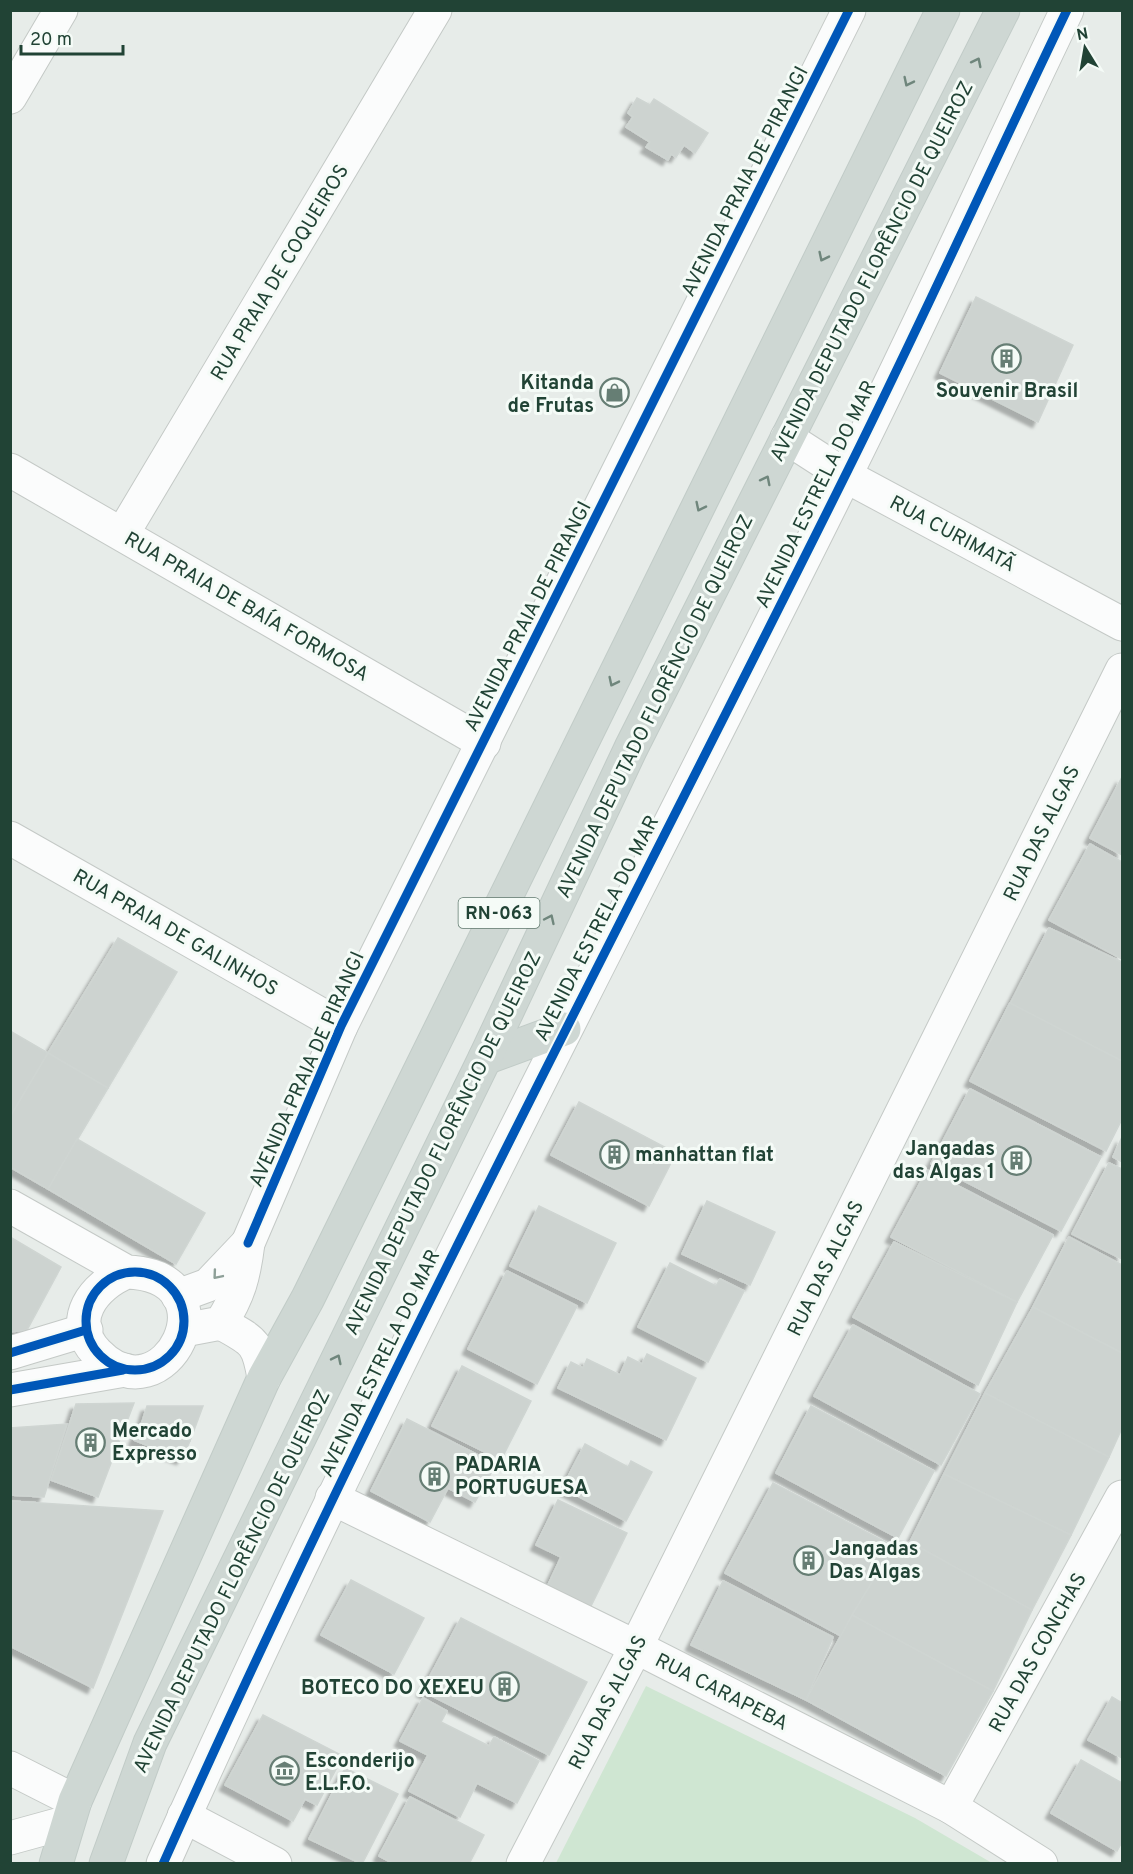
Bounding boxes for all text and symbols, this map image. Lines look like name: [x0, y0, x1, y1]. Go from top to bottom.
scale bar: [21, 18, 123, 56]
north arrow: [1055, 18, 1115, 78]
text: N: [1075, 24, 1090, 46]
text: 20 m: [30, 29, 72, 52]
one-way arrow: [969, 57, 981, 68]
street label: AVENIDA PRAIA DE PIRANGI: [676, 62, 815, 302]
one-way arrow: [904, 75, 916, 86]
street label: AVENIDA DEPUTADO FLORÊNCIO DE QUEIROZ: [763, 76, 981, 467]
street label: RUA PRAIA DE COQUEIROS: [206, 160, 356, 386]
one-way arrow: [818, 251, 830, 262]
building icon: Souvenir Brasil: [991, 343, 1023, 375]
place label: Kitanda de Frutas: [507, 371, 594, 420]
shop icon: Kitanda de Frutas: [599, 377, 631, 409]
street label: AVENIDA ESTRELA DO MAR: [750, 377, 883, 613]
place label: Souvenir Brasil: [936, 379, 1078, 405]
one-way arrow: [759, 475, 770, 486]
street label: RUA CURIMATÃ: [885, 490, 1020, 579]
street label: AVENIDA PRAIA DE PIRANGI: [459, 497, 598, 737]
one-way arrow: [695, 501, 707, 512]
street label: AVENIDA DEPUTADO FLORÊNCIO DE QUEIROZ: [549, 510, 760, 903]
street label: RUA PRAIA DE BAÍA FORMOSA: [119, 525, 374, 689]
one-way arrow: [609, 676, 621, 687]
street label: RUA DAS ALGAS: [999, 762, 1087, 906]
street label: AVENIDA ESTRELA DO MAR: [529, 811, 666, 1046]
street label: RUA PRAIA DE GALINHOS: [68, 864, 282, 1003]
road number: RN-063: [458, 898, 540, 928]
one-way arrow: [543, 914, 555, 925]
street label: AVENIDA DEPUTADO FLORÊNCIO DE QUEIROZ: [337, 947, 548, 1340]
street label: AVENIDA PRAIA DE PIRANGI: [244, 948, 372, 1192]
place label: Jangadas das Algas 1: [893, 1137, 995, 1186]
building icon: manhattan flat: [598, 1138, 630, 1170]
place label: manhattan flat: [635, 1143, 774, 1169]
building icon: Jangadas das Algas 1: [1000, 1144, 1032, 1176]
street label: RUA DAS ALGAS: [783, 1197, 871, 1341]
street label: AVENIDA ESTRELA DO MAR: [314, 1246, 447, 1482]
one-way arrow: [213, 1268, 224, 1279]
one-way arrow: [330, 1354, 342, 1365]
street label: AVENIDA DEPUTADO FLORÊNCIO DE QUEIROZ: [126, 1385, 337, 1778]
place label: Mercado Expresso: [112, 1419, 197, 1468]
building icon: Mercado Expresso: [75, 1426, 107, 1458]
place label: PADARIA PORTUGUESA: [455, 1453, 588, 1502]
building icon: PADARIA PORTUGUESA: [418, 1460, 450, 1492]
place label: Jangadas Das Algas: [829, 1537, 921, 1586]
building icon: Jangadas Das Algas: [792, 1544, 824, 1576]
street label: RUA DAS CONCHAS: [984, 1568, 1093, 1738]
street label: RUA DAS ALGAS: [564, 1631, 654, 1775]
street label: RUA CARAPEBA: [650, 1648, 792, 1737]
building icon: BOTECO DO XEXEU: [489, 1671, 521, 1703]
place label: BOTECO DO XEXEU: [301, 1676, 484, 1702]
place label: Esconderijo E.L.F.O.: [305, 1749, 415, 1798]
museum icon: Esconderijo E.L.F.O.: [268, 1755, 300, 1787]

